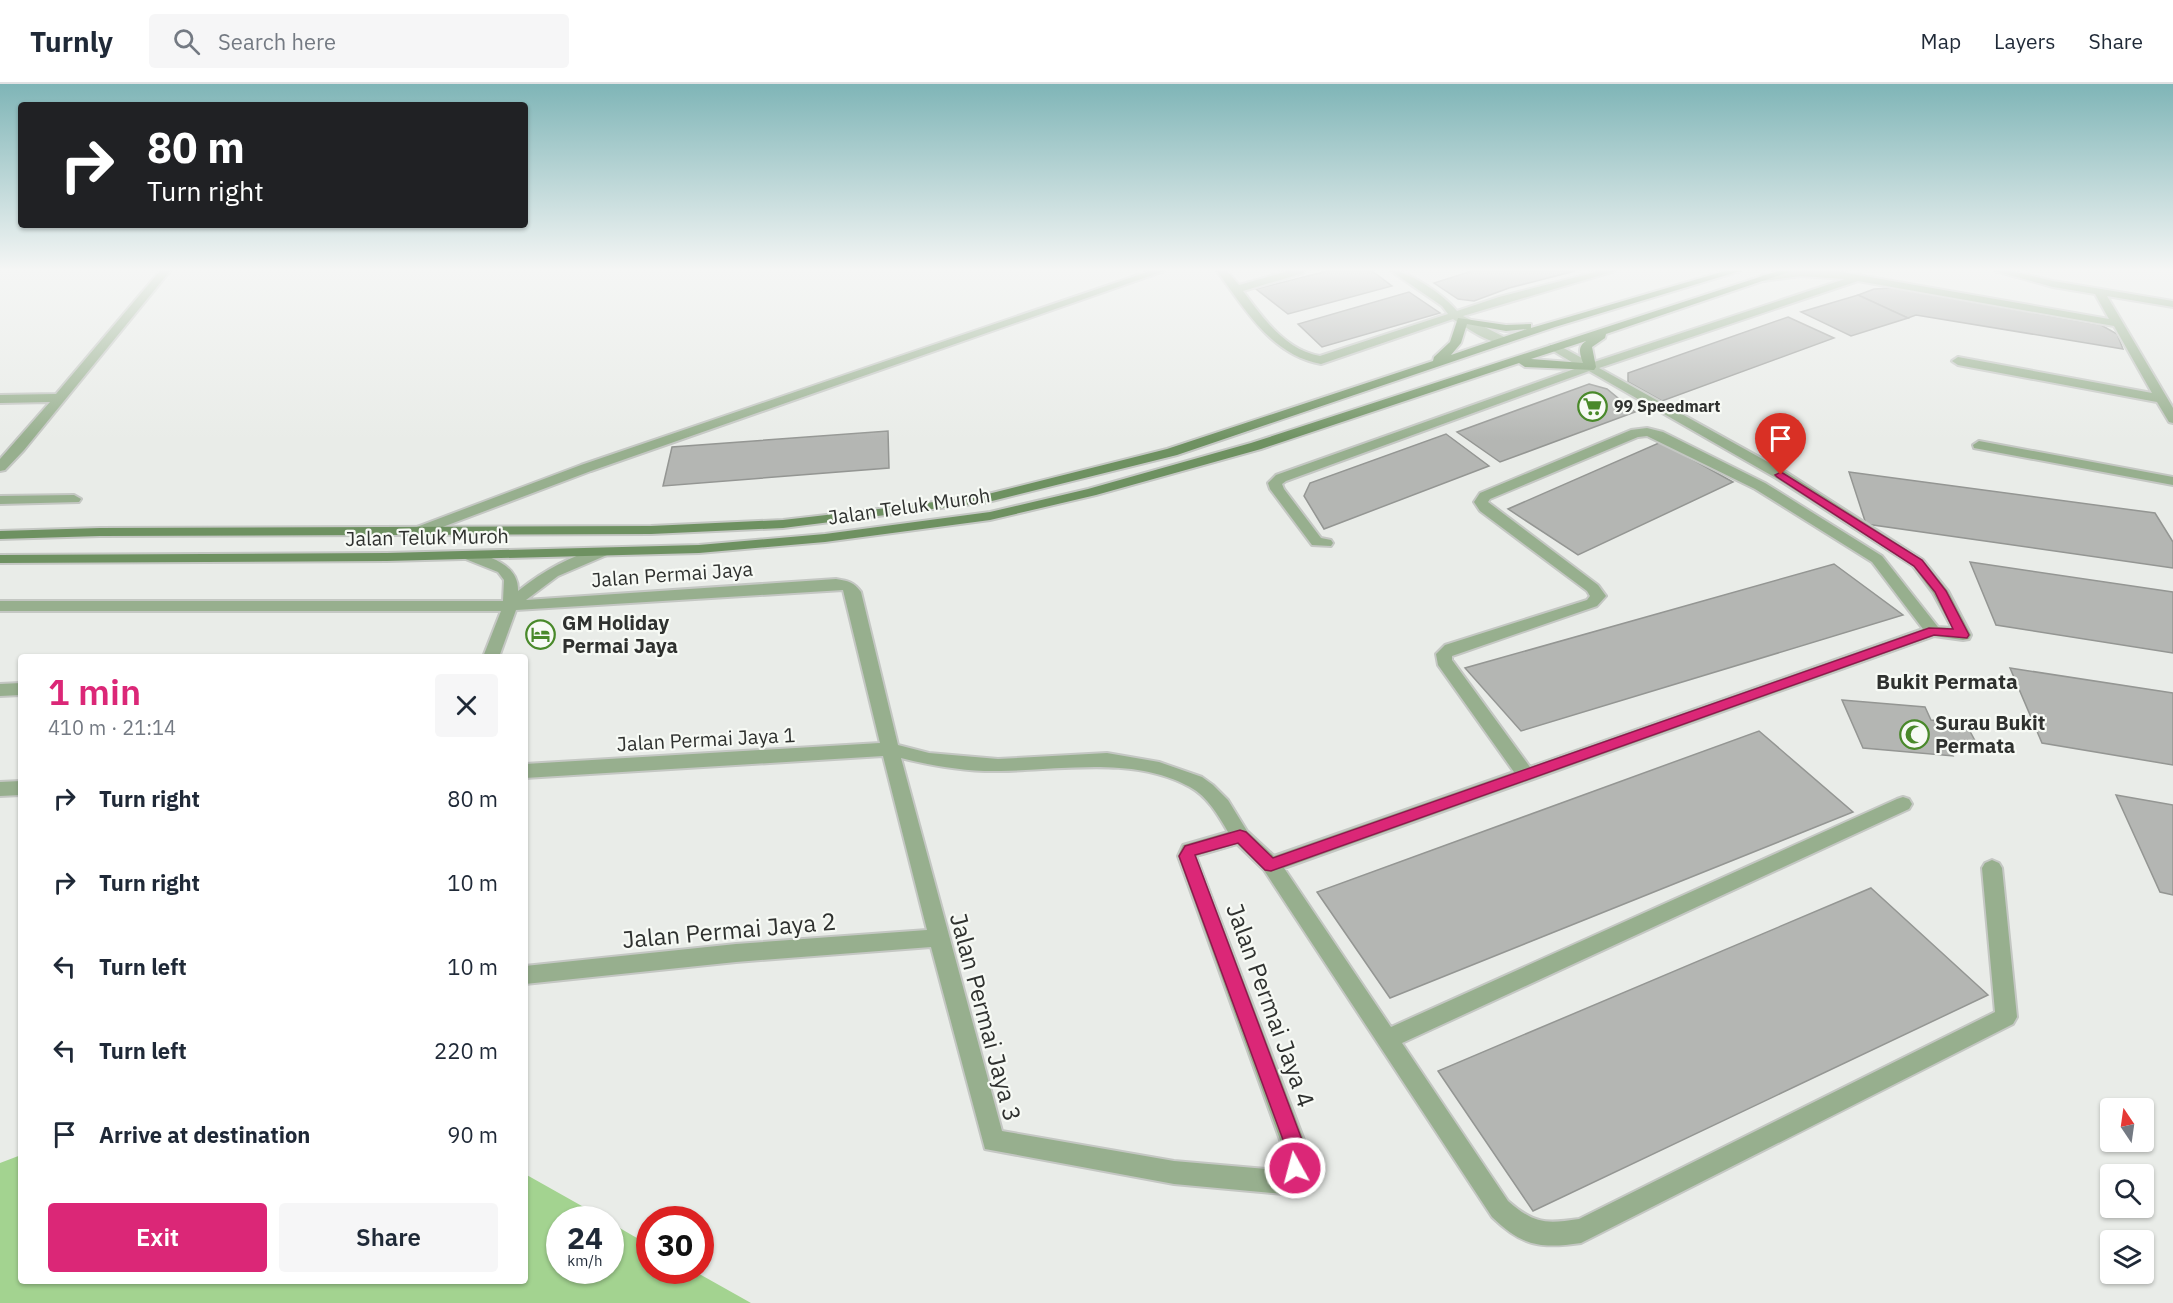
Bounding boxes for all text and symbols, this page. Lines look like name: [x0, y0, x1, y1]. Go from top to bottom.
search box: [149, 14, 569, 68]
text: Turnly: [30, 23, 113, 60]
icon: search: [170, 25, 203, 58]
text: Search here: [218, 27, 336, 56]
text: Map: [1921, 27, 1961, 55]
text: Layers: [1994, 27, 2056, 55]
text: Share: [2089, 27, 2143, 55]
text: 80 m: [147, 120, 245, 175]
icon: right: [48, 126, 126, 204]
text: Turn right: [147, 173, 264, 208]
supermarket icon: 99 Speedmart: [1577, 390, 1609, 422]
place label: 99 Speedmart: [1614, 396, 1720, 416]
pin: [1755, 413, 1806, 475]
icon: arrive: [1764, 422, 1797, 455]
street label: Jalan Teluk Muroh: [826, 481, 992, 531]
street label: Jalan Teluk Muroh: [345, 522, 509, 552]
street label: Jalan Permai Jaya: [590, 555, 754, 593]
place label: GM Holiday Permai Jaya: [562, 609, 678, 659]
hotel icon: GM Holiday Permai Jaya: [525, 618, 557, 650]
district label: Bukit Permata: [1876, 667, 2018, 695]
text: 1 min: [48, 668, 141, 715]
button: close: [435, 674, 498, 737]
place label: Surau Bukit Permata: [1935, 709, 2045, 759]
text: 410 m · 21:14: [48, 714, 176, 741]
mosque icon: Surau Bukit Permata: [1898, 718, 1930, 750]
street label: Jalan Permai Jaya 1: [616, 721, 796, 757]
icon: right: [48, 782, 81, 815]
text: Turn right: [99, 784, 200, 813]
text: 80 m: [447, 784, 498, 813]
icon: right: [48, 866, 81, 899]
text: Turn right: [99, 868, 200, 897]
text: 10 m: [447, 868, 498, 897]
street label: Jalan Permai Jaya 4: [1219, 899, 1323, 1111]
street label: Jalan Permai Jaya 2: [621, 905, 837, 955]
street label: Jalan Permai Jaya 3: [943, 909, 1029, 1125]
icon: left: [48, 950, 81, 983]
text: Turn left: [99, 952, 187, 981]
text: 10 m: [447, 952, 498, 981]
icon: left: [48, 1034, 81, 1067]
text: Turn left: [99, 1036, 187, 1065]
text: 220 m: [434, 1036, 498, 1065]
north arrow: [2100, 1098, 2154, 1152]
map controls: [2100, 1098, 2154, 1284]
icon: arrive: [48, 1118, 81, 1151]
text: Arrive at destination: [99, 1120, 310, 1149]
text: 90 m: [447, 1120, 498, 1149]
position arrow: [1263, 1136, 1327, 1200]
button: search: [2100, 1164, 2154, 1218]
button: Exit: [48, 1203, 267, 1272]
button: Share: [279, 1203, 498, 1272]
speed limit sign: 30: [636, 1206, 714, 1284]
text: 24: [567, 1218, 603, 1257]
button: layers: [2100, 1230, 2154, 1284]
text: km/h: [567, 1251, 603, 1270]

